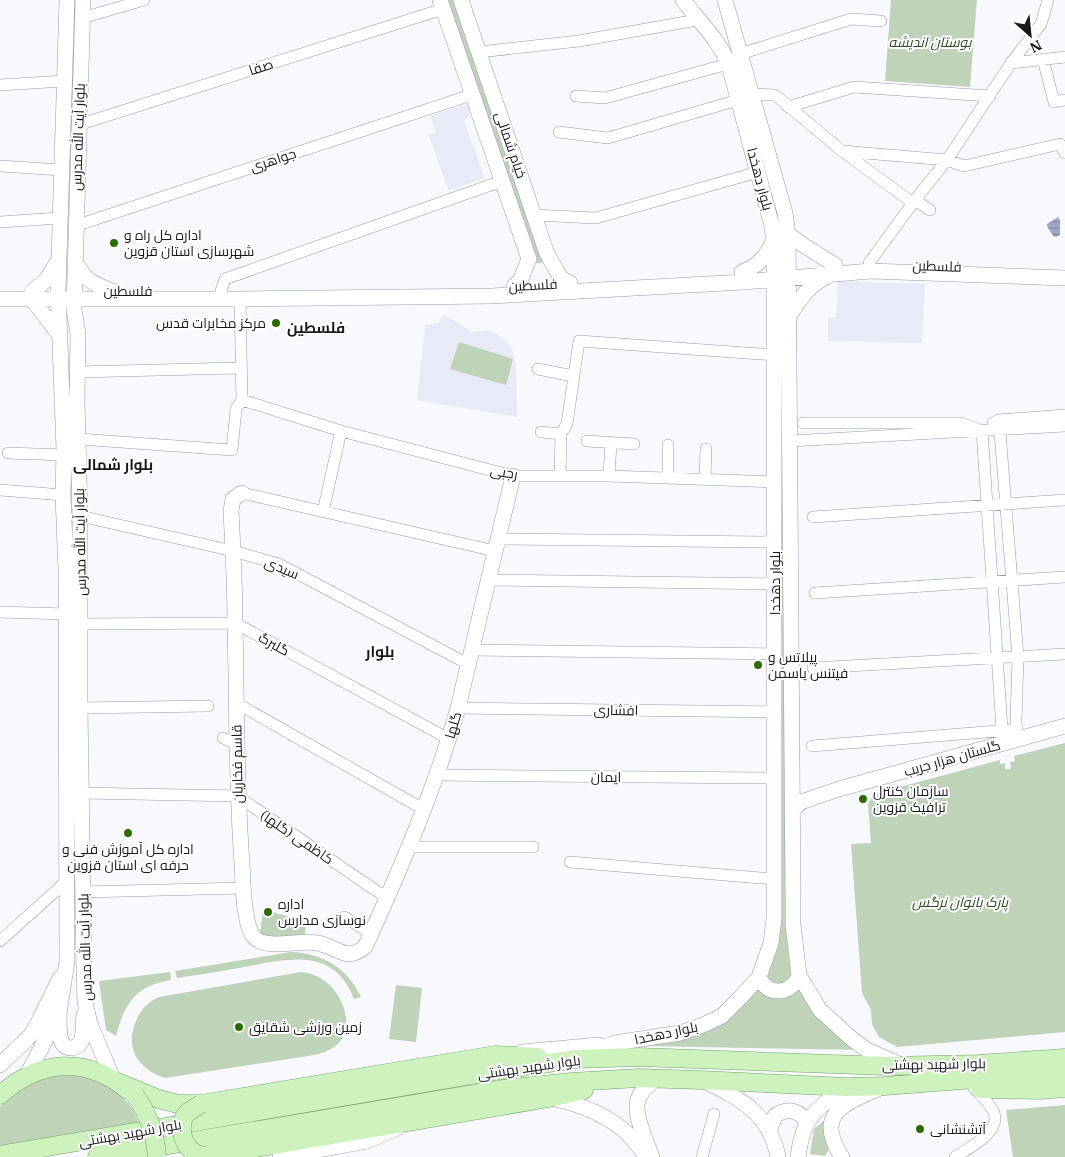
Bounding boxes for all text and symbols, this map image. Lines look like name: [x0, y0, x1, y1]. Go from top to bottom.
north arrow: [1005, 10, 1055, 60]
park label: بوستان اندیشه: [889, 33, 973, 51]
text: N: [1027, 36, 1045, 57]
street label: صفا: [247, 55, 275, 79]
street label: بلوار آیت الله مدرس: [67, 83, 89, 191]
street label: خیام شمالی: [490, 109, 531, 181]
street label: جواهری: [248, 144, 298, 176]
street label: بلوار دهخدا: [743, 146, 777, 212]
place label: اداره کل راه و شهرسازی استان قزوین: [124, 226, 254, 260]
marker: اداره کل راه و شهرسازی استان قزوین: [108, 237, 120, 249]
street label: فلسطین: [912, 256, 962, 276]
street label: فلسطین: [508, 275, 558, 295]
street label: فلسطین: [103, 282, 153, 300]
place label: مرکز مخابرات قدس: [156, 314, 266, 332]
marker: مرکز مخابرات قدس: [270, 317, 282, 329]
district label: فلسطین: [287, 318, 345, 337]
district label: بلوار شمالی: [73, 455, 153, 474]
street label: رجبی: [489, 461, 519, 483]
street label: بلوار آیت الله مدرس: [70, 488, 90, 596]
street label: بلوار دهخدا: [766, 551, 784, 615]
street label: سیدی: [262, 553, 302, 583]
street label: گلبرگ: [255, 628, 293, 660]
district label: بلوار: [365, 642, 394, 661]
place label: پیلاتس و فیتنس یاسمن: [768, 648, 848, 682]
marker: پیلاتس و فیتنس یاسمن: [752, 659, 764, 671]
street label: افشاری: [594, 701, 638, 719]
street label: گلها: [441, 709, 465, 741]
street label: قاسم فخاریان: [227, 725, 248, 803]
street label: گلستان هزار جریب: [902, 736, 1002, 780]
street label: ایمان: [591, 768, 621, 786]
place label: سازمان کنترل ترافیک قزوین: [873, 782, 949, 816]
marker: سازمان کنترل ترافیک قزوین: [857, 793, 869, 805]
street label: کاظمی (گلها): [257, 806, 337, 868]
marker: اداره کل آموزش فنی و حرفه ای استان قزوین: [122, 827, 134, 839]
place label: اداره کل آموزش فنی و حرفه ای استان قزوین: [62, 840, 194, 874]
street label: بلوار آیت الله مدرس: [74, 893, 96, 1001]
park label: پارک بانوان نرگس: [912, 893, 1009, 912]
place label: اداره نوسازی مدارس: [278, 895, 366, 929]
marker: اداره نوسازی مدارس: [262, 906, 274, 918]
street label: بلوار دهخدا: [633, 1017, 699, 1049]
place label: زمین ورزشی شقایق: [249, 1018, 362, 1036]
marker: زمین ورزشی شقایق: [233, 1021, 245, 1033]
street label: بلوار شهید بهشتی: [476, 1051, 582, 1083]
street label: بلوار شهید بهشتی: [882, 1054, 986, 1074]
street label: بلوار شهید بهشتی: [77, 1115, 183, 1151]
place label: آتشنشانی: [930, 1120, 986, 1138]
marker: آتشنشانی: [914, 1123, 926, 1135]

